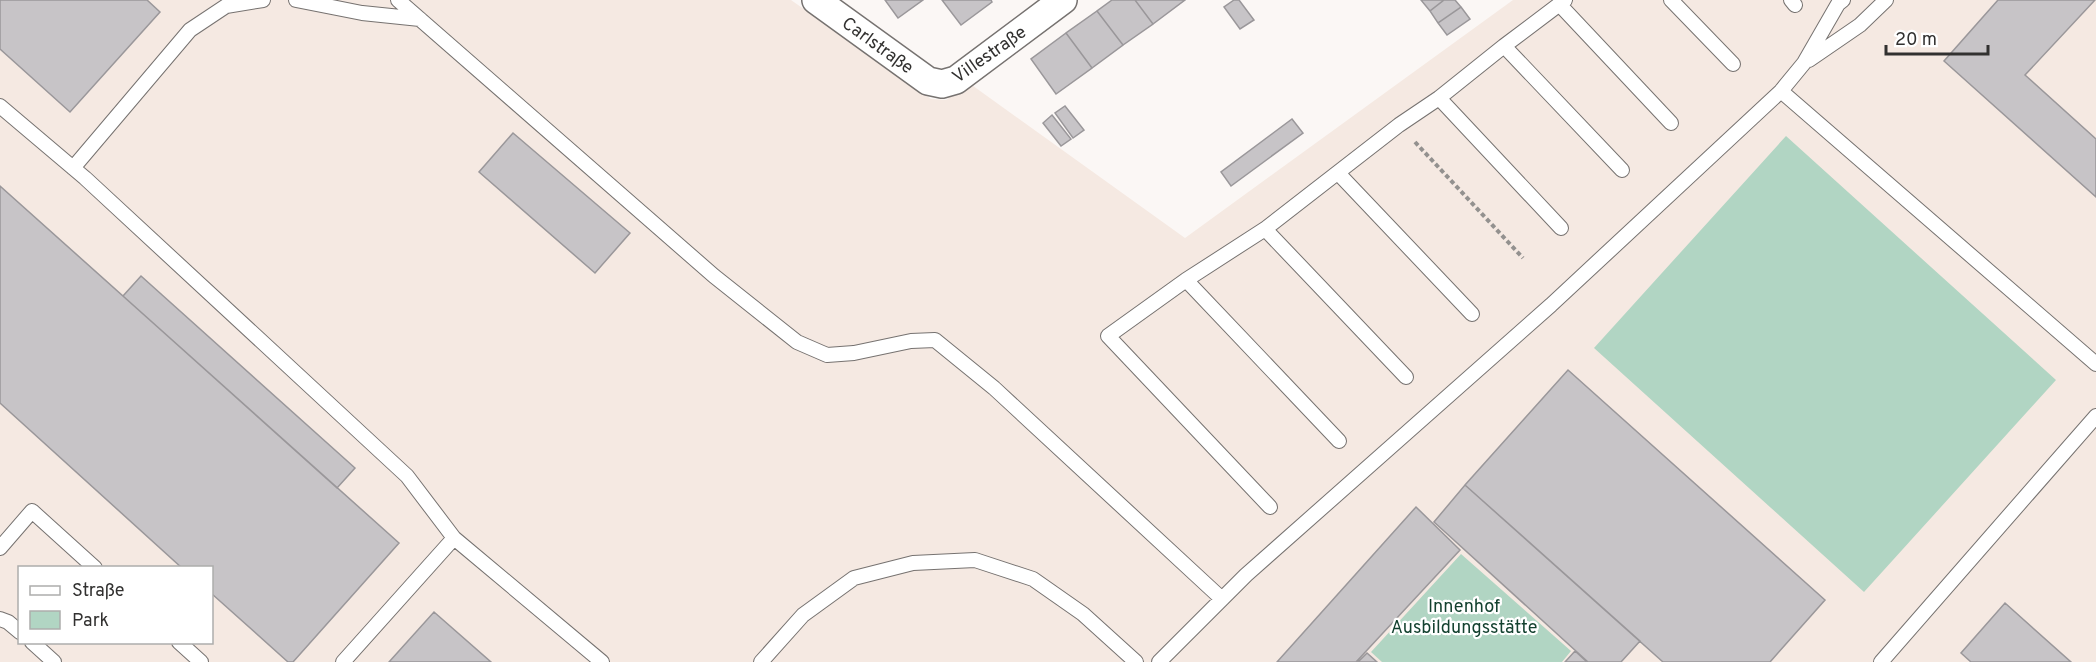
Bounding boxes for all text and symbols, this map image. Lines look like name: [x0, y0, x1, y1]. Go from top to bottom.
street label: Carlstraße: [837, 12, 917, 80]
scale bar: [1886, 18, 1988, 56]
street label: Villestraße: [948, 21, 1031, 89]
text: 20 m: [1895, 29, 1937, 52]
legend: [18, 566, 213, 644]
text: Straße: [72, 580, 124, 603]
park label: Innenhof Ausbildungsstätte: [1391, 596, 1537, 640]
text: Park: [72, 610, 109, 633]

